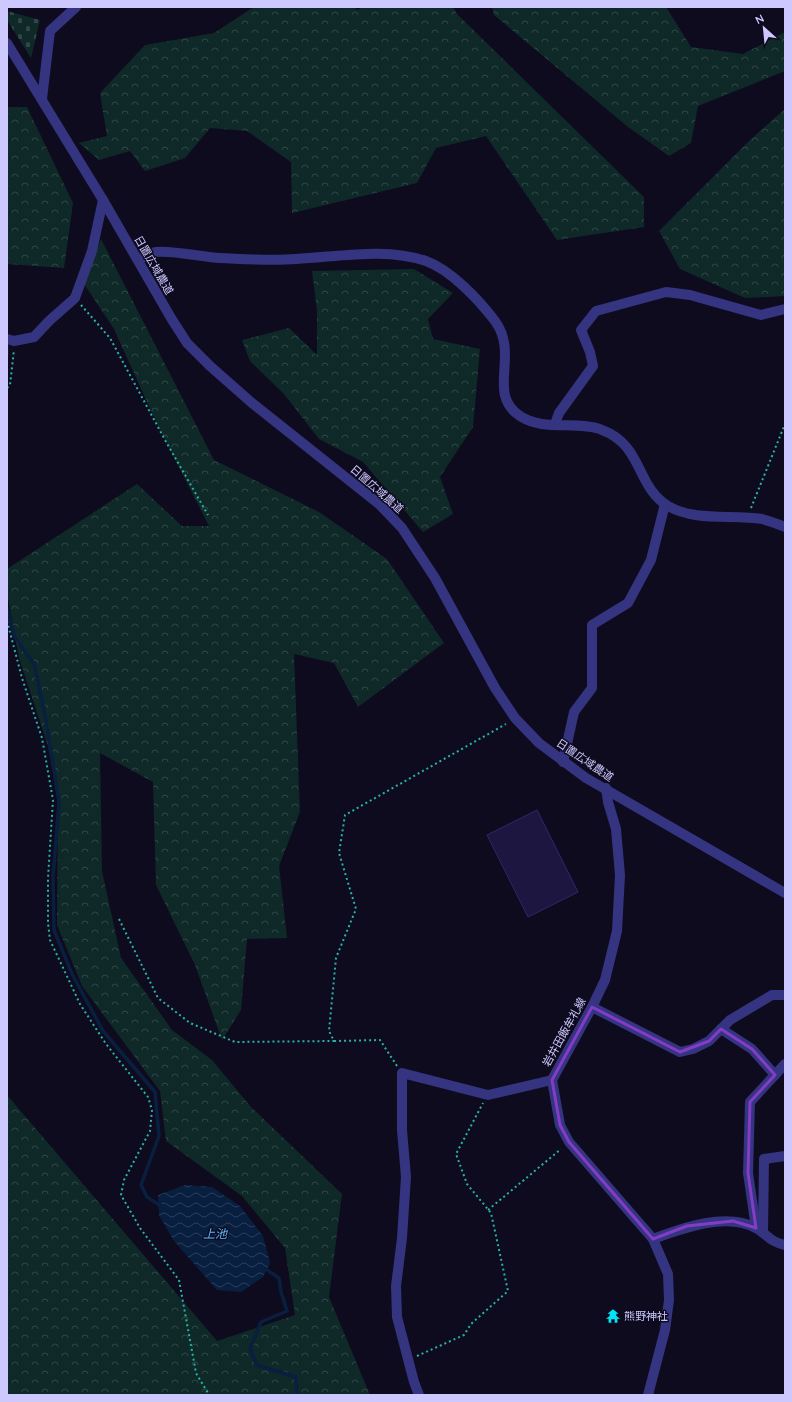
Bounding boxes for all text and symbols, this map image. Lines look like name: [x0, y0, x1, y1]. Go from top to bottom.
north arrow: [744, 8, 784, 48]
text: N: [753, 11, 766, 27]
street label: 日置広域農道: [131, 233, 177, 297]
street label: 日置広域農道: [348, 462, 406, 516]
street label: 日置広域農道: [554, 736, 616, 784]
street label: 岩井田飯牟礼線: [539, 995, 589, 1069]
water label: 上池: [203, 1226, 228, 1241]
temple icon: 熊野神社: [605, 1308, 621, 1324]
place label: 熊野神社: [624, 1309, 668, 1323]

